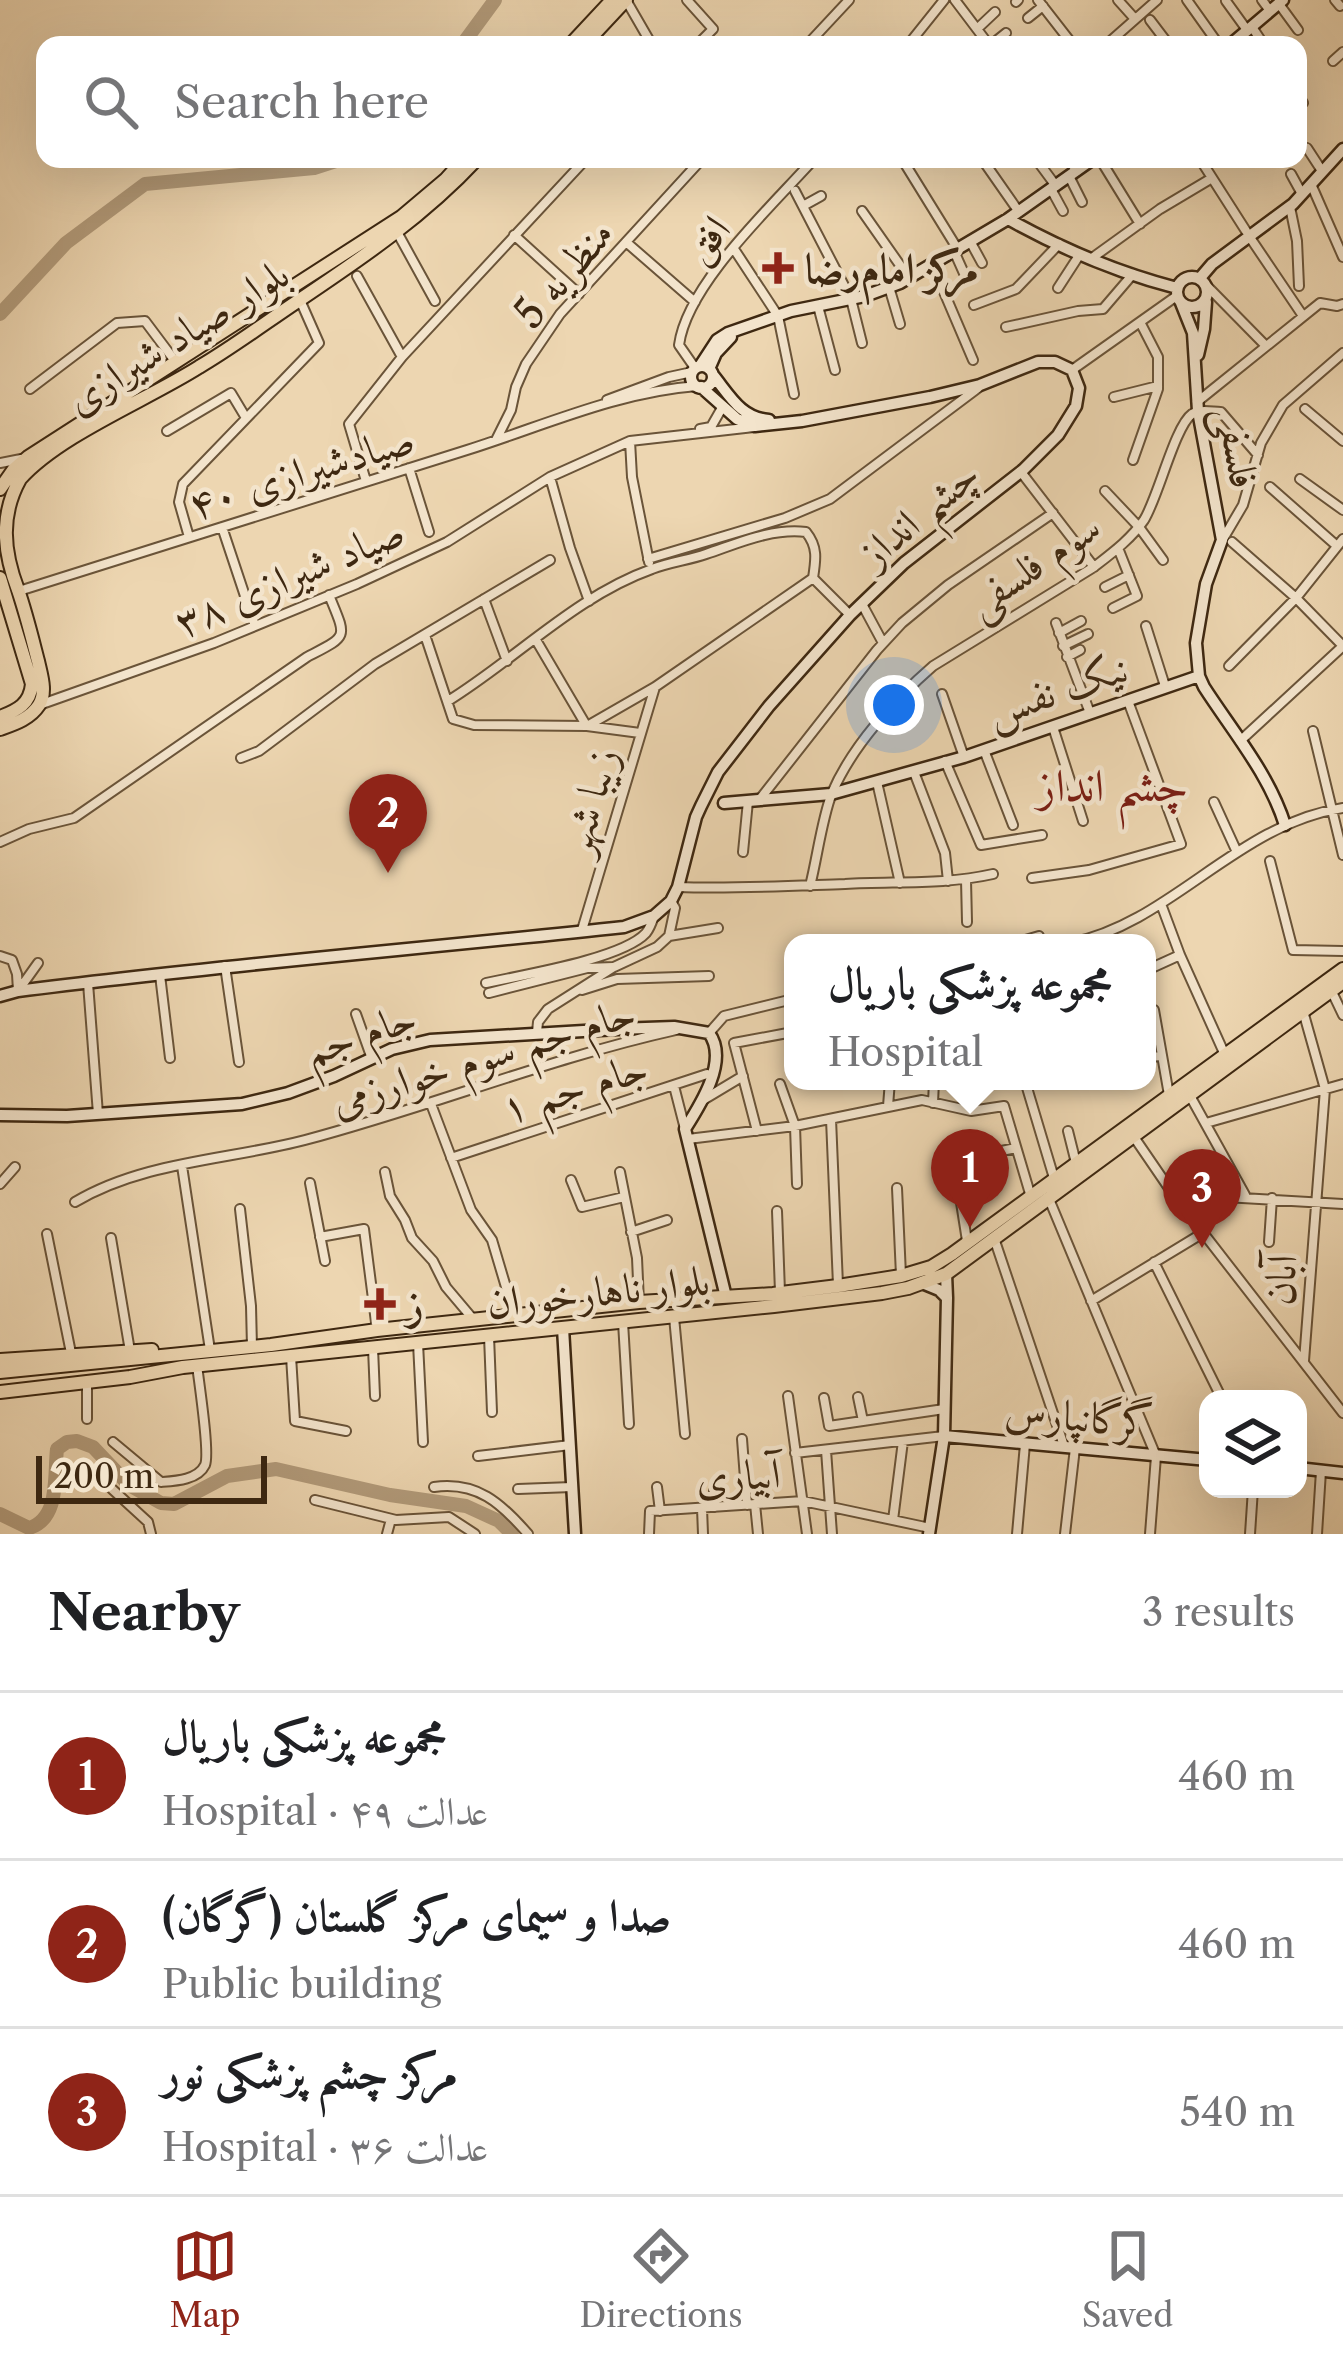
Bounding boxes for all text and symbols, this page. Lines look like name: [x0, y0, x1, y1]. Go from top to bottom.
search box: [36, 36, 1307, 168]
icon: search: [78, 69, 144, 135]
text: Search here: [174, 74, 429, 130]
street label: افق: [671, 204, 742, 274]
street label: منظریه 5: [502, 208, 625, 339]
place label: مرکز امام‌رضا: [805, 242, 979, 306]
street label: بلوار صیاد شیرازی: [56, 247, 298, 425]
marker: مرکز امام‌رضا: [762, 252, 794, 284]
street label: فلسفی: [1201, 402, 1272, 493]
street label: ۴۰ صیادشیرازی: [182, 412, 420, 530]
street label: چشم انداز: [845, 448, 1000, 593]
street label: سوم فلسفی: [956, 500, 1116, 637]
street label: صیاد شیرازی ۳۸: [166, 504, 412, 648]
street label: نیک نفس: [979, 641, 1136, 741]
your location: [864, 675, 924, 735]
street label: زیبا شهر: [548, 742, 631, 865]
district label: چشم انداز: [1034, 757, 1188, 830]
pin: 2: [349, 774, 427, 873]
popup: [784, 934, 1156, 1090]
text: مجموعه پزشکی باریال: [828, 955, 1112, 1011]
street label: جام جم سوم خوارزمی: [325, 985, 645, 1140]
street label: جام جم: [297, 990, 427, 1089]
text: Hospital: [828, 1028, 983, 1076]
street label: ۱ جام جم: [494, 1040, 658, 1147]
pin: 1: [931, 1129, 1009, 1228]
pin: 3: [1163, 1149, 1241, 1248]
street label: آبان: [1252, 1249, 1308, 1307]
street label: بلوار ناهارخوران: [484, 1253, 712, 1330]
place label: ز: [403, 1278, 424, 1330]
marker: ز: [364, 1288, 396, 1320]
street label: گرگانپارس: [1003, 1384, 1155, 1450]
map controls: [1199, 1390, 1307, 1498]
button: layers: [1199, 1390, 1307, 1498]
street label: آبیاری: [694, 1446, 786, 1504]
scale bar: [36, 1450, 267, 1503]
text: 200 m: [54, 1456, 154, 1497]
text: Nearby: [48, 1581, 240, 1643]
text: 3 results: [1142, 1588, 1295, 1636]
text: مجموعه پزشکی باریال: [162, 1708, 446, 1764]
text: 1: [78, 1752, 96, 1800]
text: 460 m: [1178, 1752, 1295, 1800]
text: Hospital · عدالت ۴۹: [162, 1787, 488, 1835]
text: صدا و سیمای مرکز گلستان (گرگان): [162, 1887, 671, 1943]
text: 2: [75, 1920, 99, 1968]
text: 460 m: [1178, 1920, 1295, 1968]
text: Public building: [162, 1960, 441, 2008]
text: مرکز چشم پزشکی نور: [162, 2044, 458, 2100]
text: 3: [76, 2088, 98, 2136]
text: 540 m: [1180, 2088, 1295, 2136]
text: Hospital · عدالت ۳۶: [162, 2123, 488, 2171]
tab: Map: [170, 2223, 240, 2336]
tab: Directions: [580, 2223, 743, 2336]
tab: Saved: [1082, 2223, 1173, 2336]

